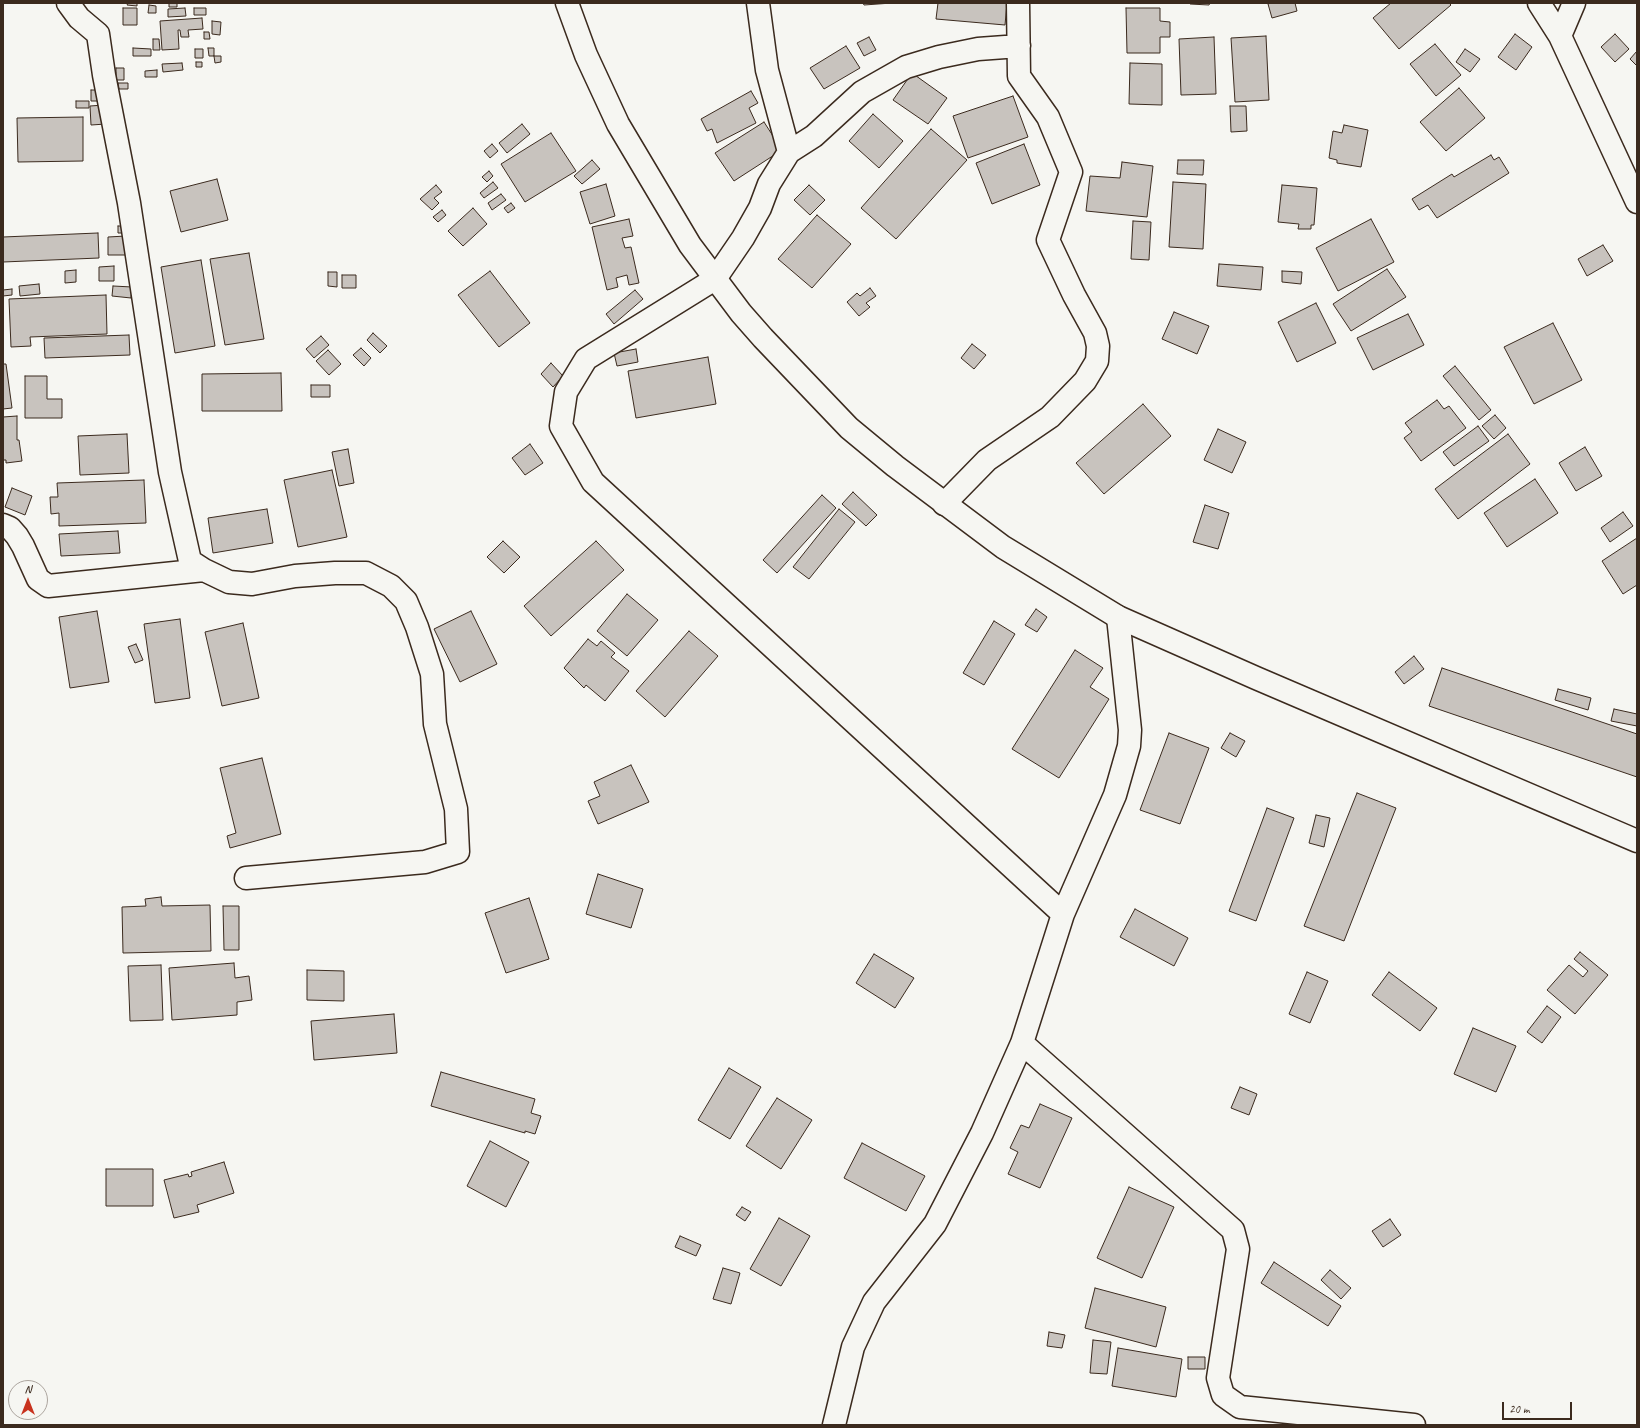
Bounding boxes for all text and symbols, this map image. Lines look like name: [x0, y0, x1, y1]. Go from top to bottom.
north arrow: [8, 1380, 48, 1420]
text: N: [25, 1382, 31, 1396]
scale bar: [1504, 1394, 1574, 1420]
text: 20 m: [1509, 1401, 1529, 1417]

